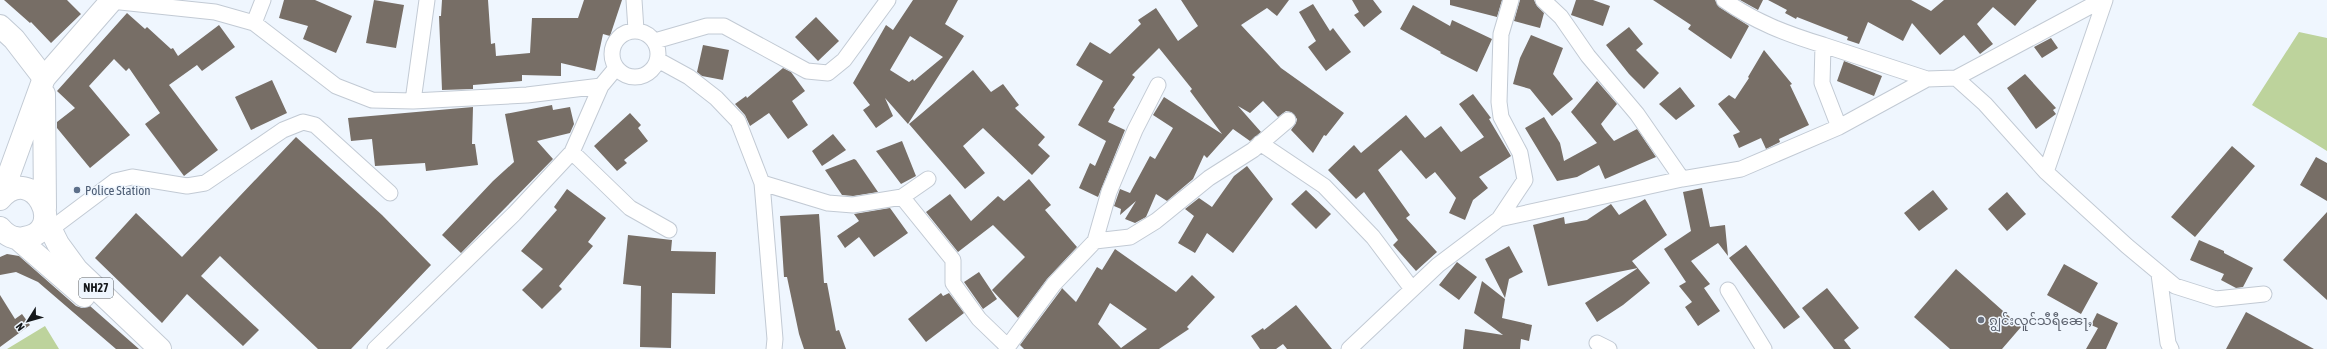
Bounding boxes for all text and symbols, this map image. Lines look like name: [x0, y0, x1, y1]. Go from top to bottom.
place label: Police Station: [85, 183, 151, 198]
marker: Police Station: [72, 185, 82, 195]
road number: NH27: [79, 278, 113, 298]
north arrow: [8, 301, 48, 341]
place label: ၵျွင်းလူင်သီရီၼေႃႇ: [1989, 312, 2092, 332]
marker: ၵျွင်းလူင်သီရီၼေႃႇ: [1976, 315, 1986, 325]
text: N: [13, 321, 27, 333]

